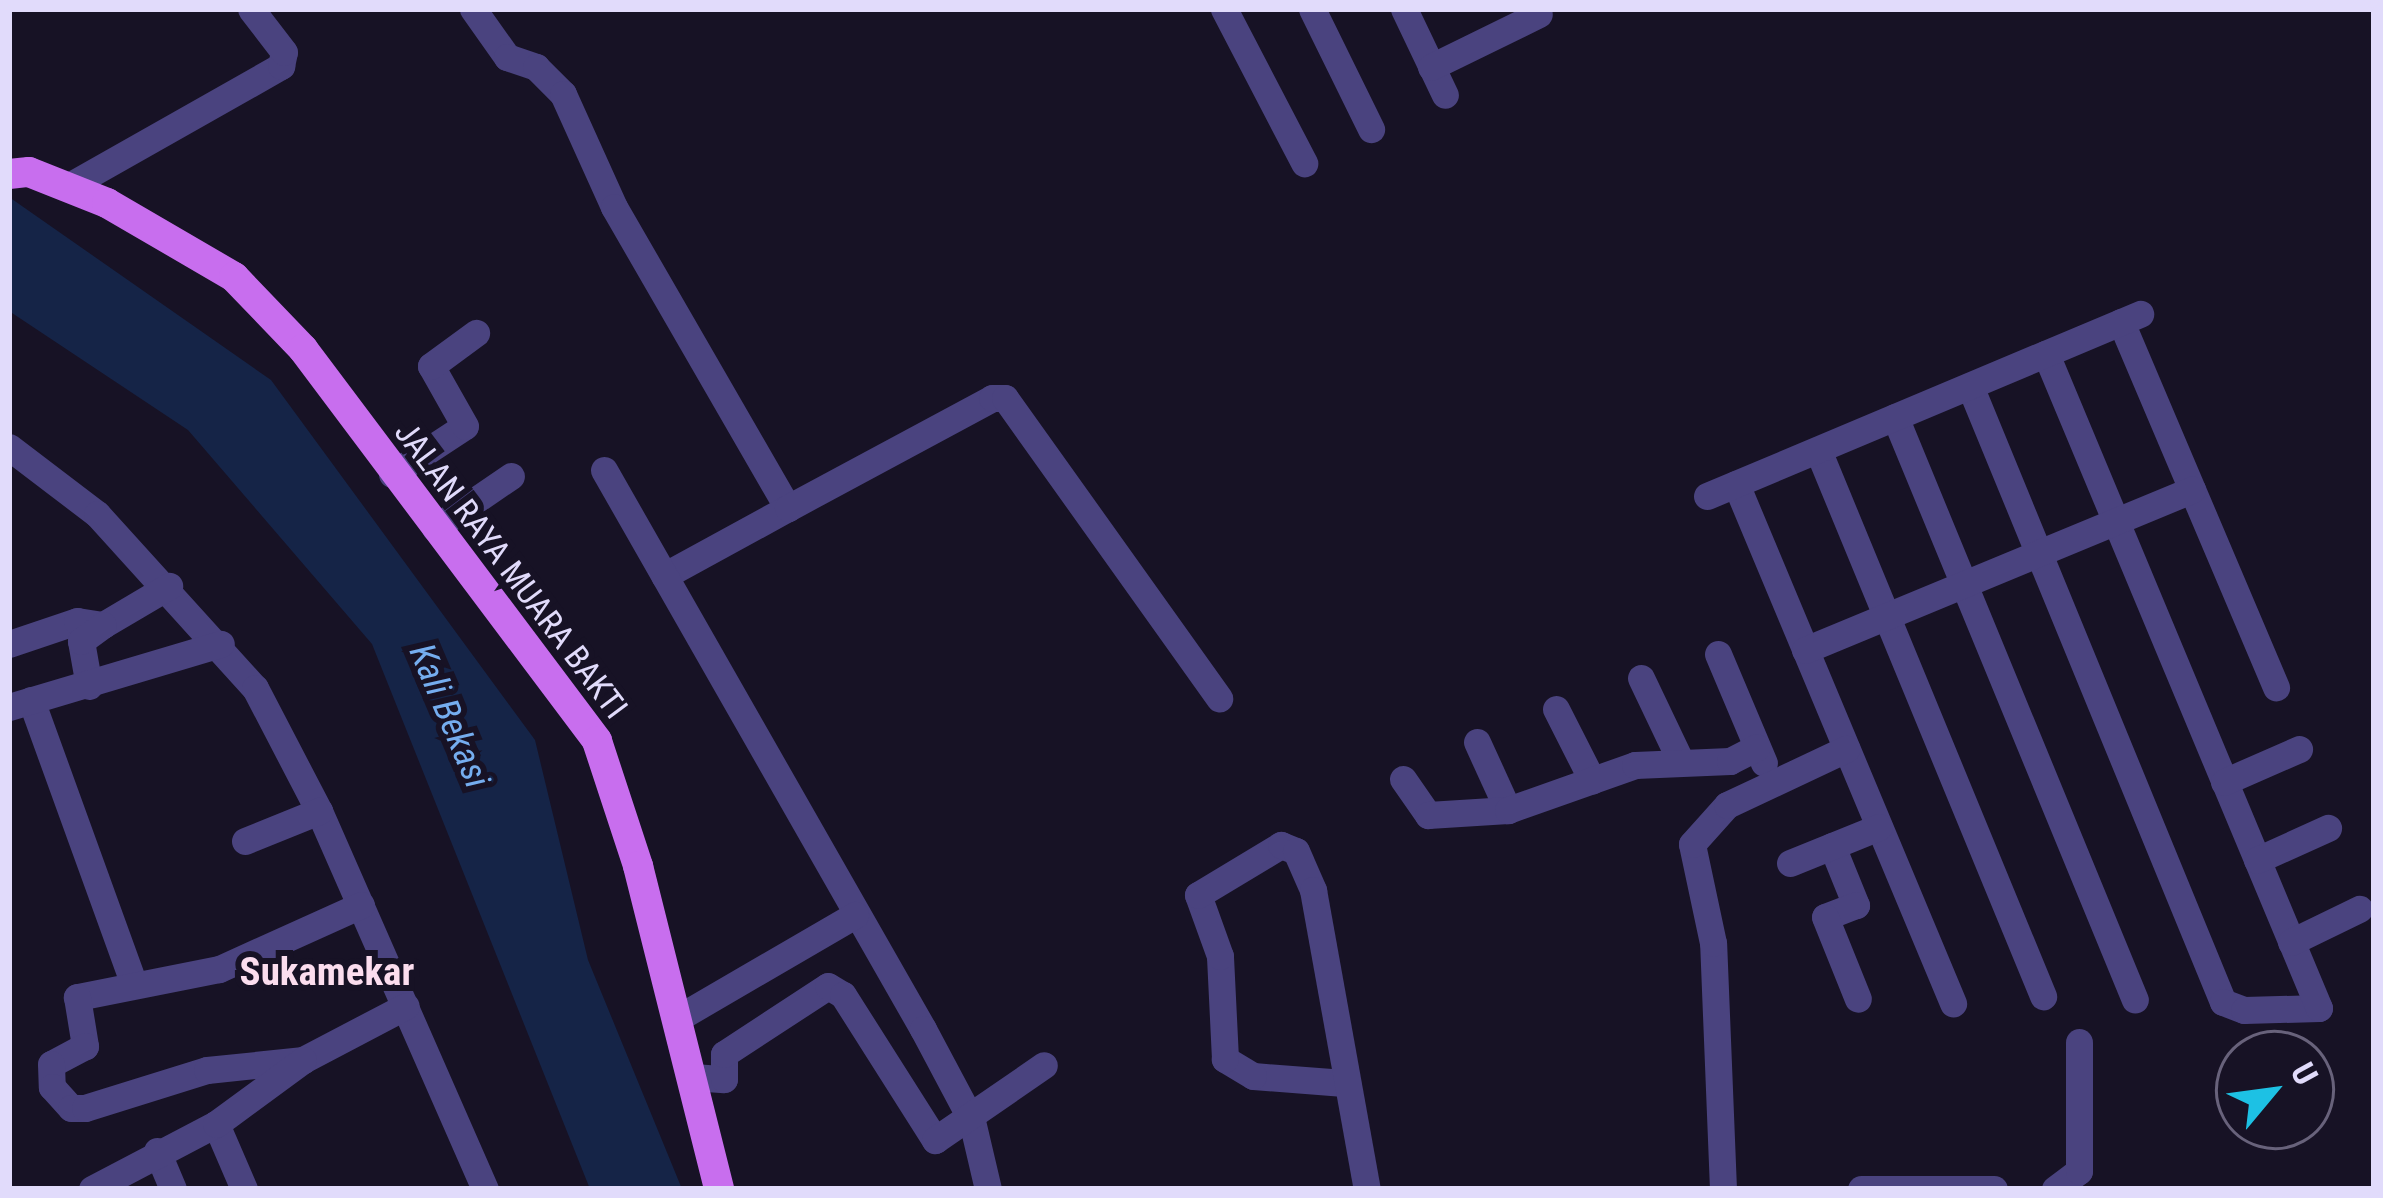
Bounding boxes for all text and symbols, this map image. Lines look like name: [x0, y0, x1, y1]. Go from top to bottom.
street label: JALAN RAYA MUARA BAKTI: [386, 414, 636, 726]
water label: Kali Bekasi: [399, 638, 499, 794]
district label: Sukamekar: [240, 949, 414, 995]
north arrow: [2215, 1030, 2335, 1150]
text: U: [2283, 1056, 2326, 1091]

